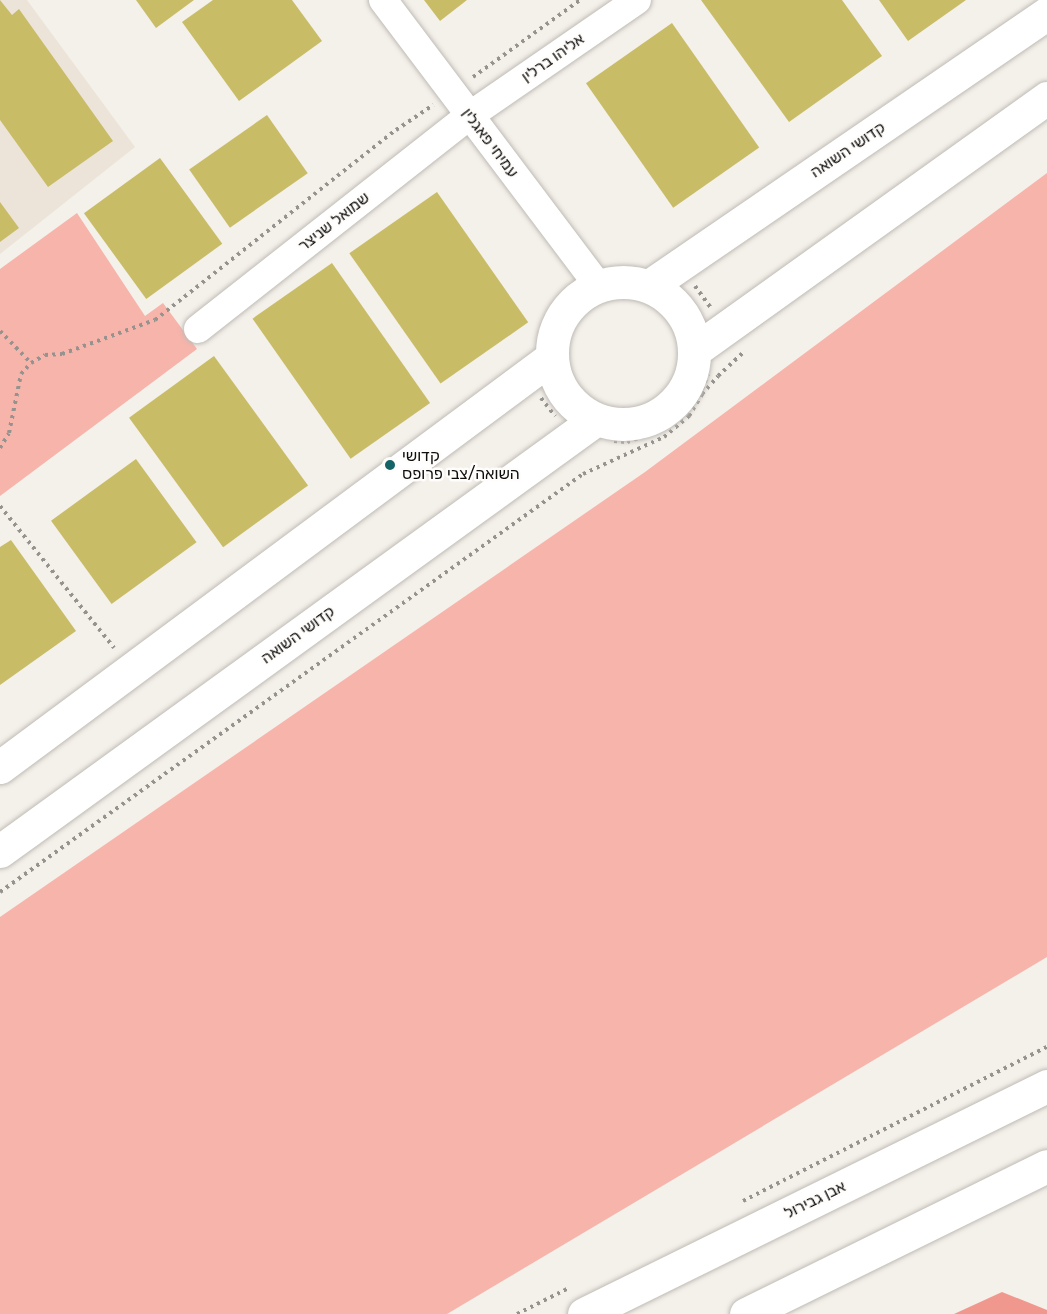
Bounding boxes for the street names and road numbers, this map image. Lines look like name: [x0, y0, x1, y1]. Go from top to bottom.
street label: אליהו ברלין: [518, 29, 588, 87]
street label: עמיחי פאגלין: [458, 104, 522, 182]
street label: קדושי השואה: [807, 118, 889, 182]
street label: שמואל שניצר: [294, 188, 374, 256]
street label: קדושי השואה: [257, 602, 339, 668]
street label: אבן גבירול: [781, 1177, 849, 1223]

